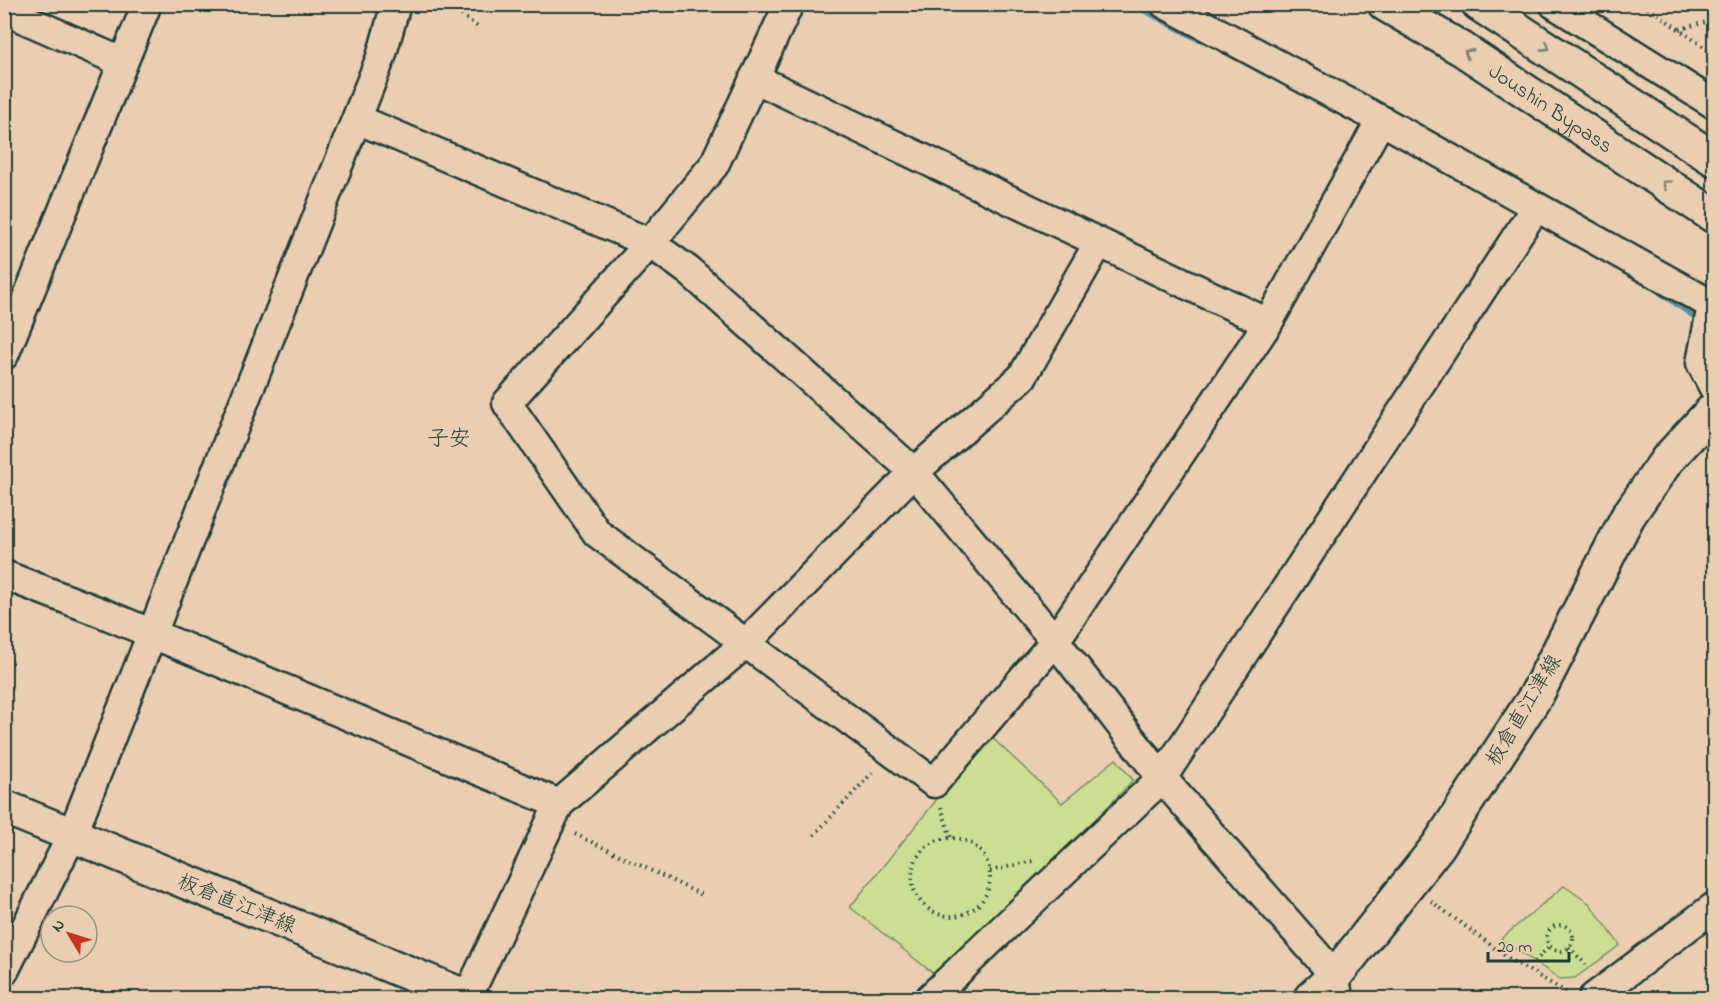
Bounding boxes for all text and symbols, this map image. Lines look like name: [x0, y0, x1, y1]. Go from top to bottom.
one-way arrow: [1540, 40, 1550, 52]
one-way arrow: [1464, 49, 1475, 60]
street label: Joushin Bypass: [1482, 58, 1618, 162]
one-way arrow: [1661, 180, 1672, 191]
district label: 子安: [427, 424, 471, 456]
street label: 板倉直江津線: [1479, 649, 1570, 773]
street label: 板倉直江津線: [172, 867, 300, 942]
north arrow: [39, 904, 99, 964]
text: N: [46, 914, 72, 938]
scale bar: [1488, 925, 1569, 963]
text: 20 m: [1497, 935, 1532, 961]

